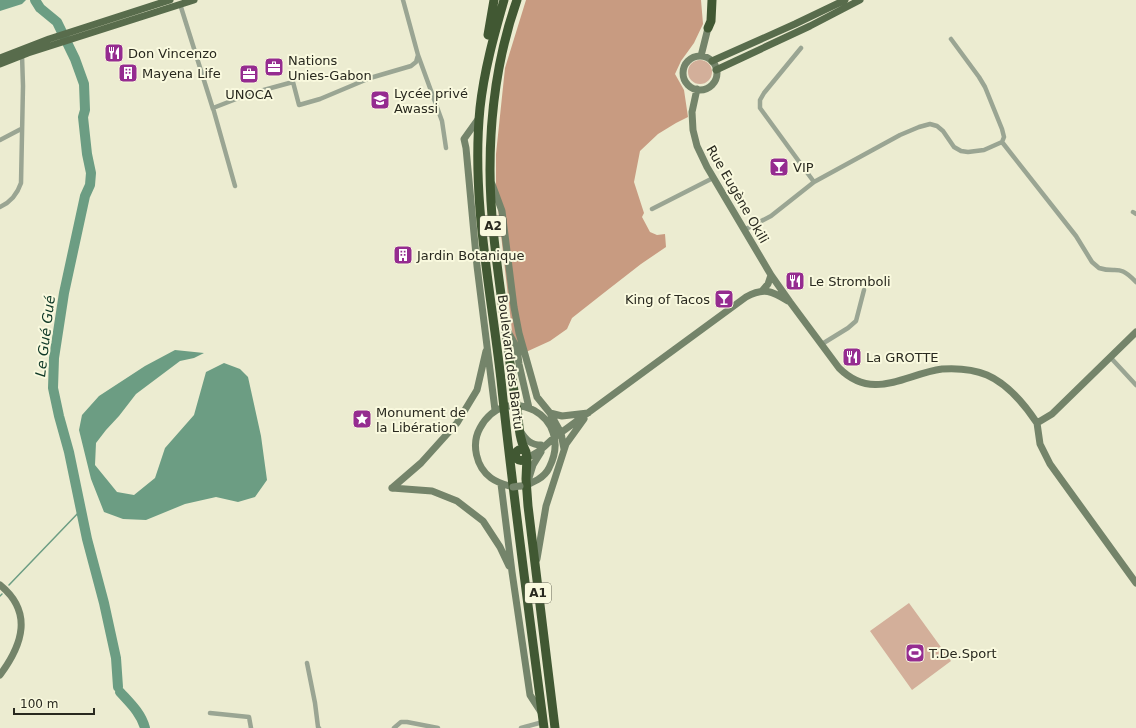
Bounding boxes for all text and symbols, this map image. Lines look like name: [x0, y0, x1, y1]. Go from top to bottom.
restaurant icon: Don Vincenzo: [103, 42, 125, 64]
place label: Don Vincenzo: [128, 46, 217, 61]
place label: Nations Unies-Gabon: [288, 53, 372, 83]
office icon: Nations Unies-Gabon: [263, 56, 285, 78]
building icon: Mayena Life: [117, 62, 139, 84]
office icon: UNOCA: [238, 63, 260, 85]
place label: Mayena Life: [142, 66, 221, 81]
place label: Lycée privé Awassi: [394, 86, 468, 116]
place label: UNOCA: [225, 87, 273, 102]
school or university icon: Lycée privé Awassi: [369, 89, 391, 111]
street label: Rue Eugène Okili: [703, 143, 772, 246]
bar icon: VIP: [768, 156, 790, 178]
place label: VIP: [793, 160, 814, 175]
road number: A2: [480, 216, 506, 236]
building icon: Jardin Botanique: [392, 244, 414, 266]
place label: Jardin Botanique: [416, 248, 524, 263]
restaurant icon: Le Stromboli: [784, 270, 806, 292]
place label: Le Stromboli: [809, 274, 891, 289]
bar icon: King of Tacos: [713, 288, 735, 310]
place label: King of Tacos: [625, 292, 710, 307]
water label: Le Gué Gué: [32, 294, 58, 378]
street label: Boulevard des Bantu: [495, 294, 526, 430]
restaurant icon: La GROTTE: [841, 346, 863, 368]
place label: La GROTTE: [866, 350, 939, 365]
place label: Monument de la Libération: [376, 405, 466, 435]
place icon: Monument de la Libération: [351, 408, 373, 430]
road number: A1: [525, 583, 551, 603]
sports icon: T.De.Sport: [904, 642, 926, 664]
place label: T.De.Sport: [928, 646, 997, 661]
scale bar: [14, 690, 94, 716]
text: 100 m: [20, 697, 58, 711]

